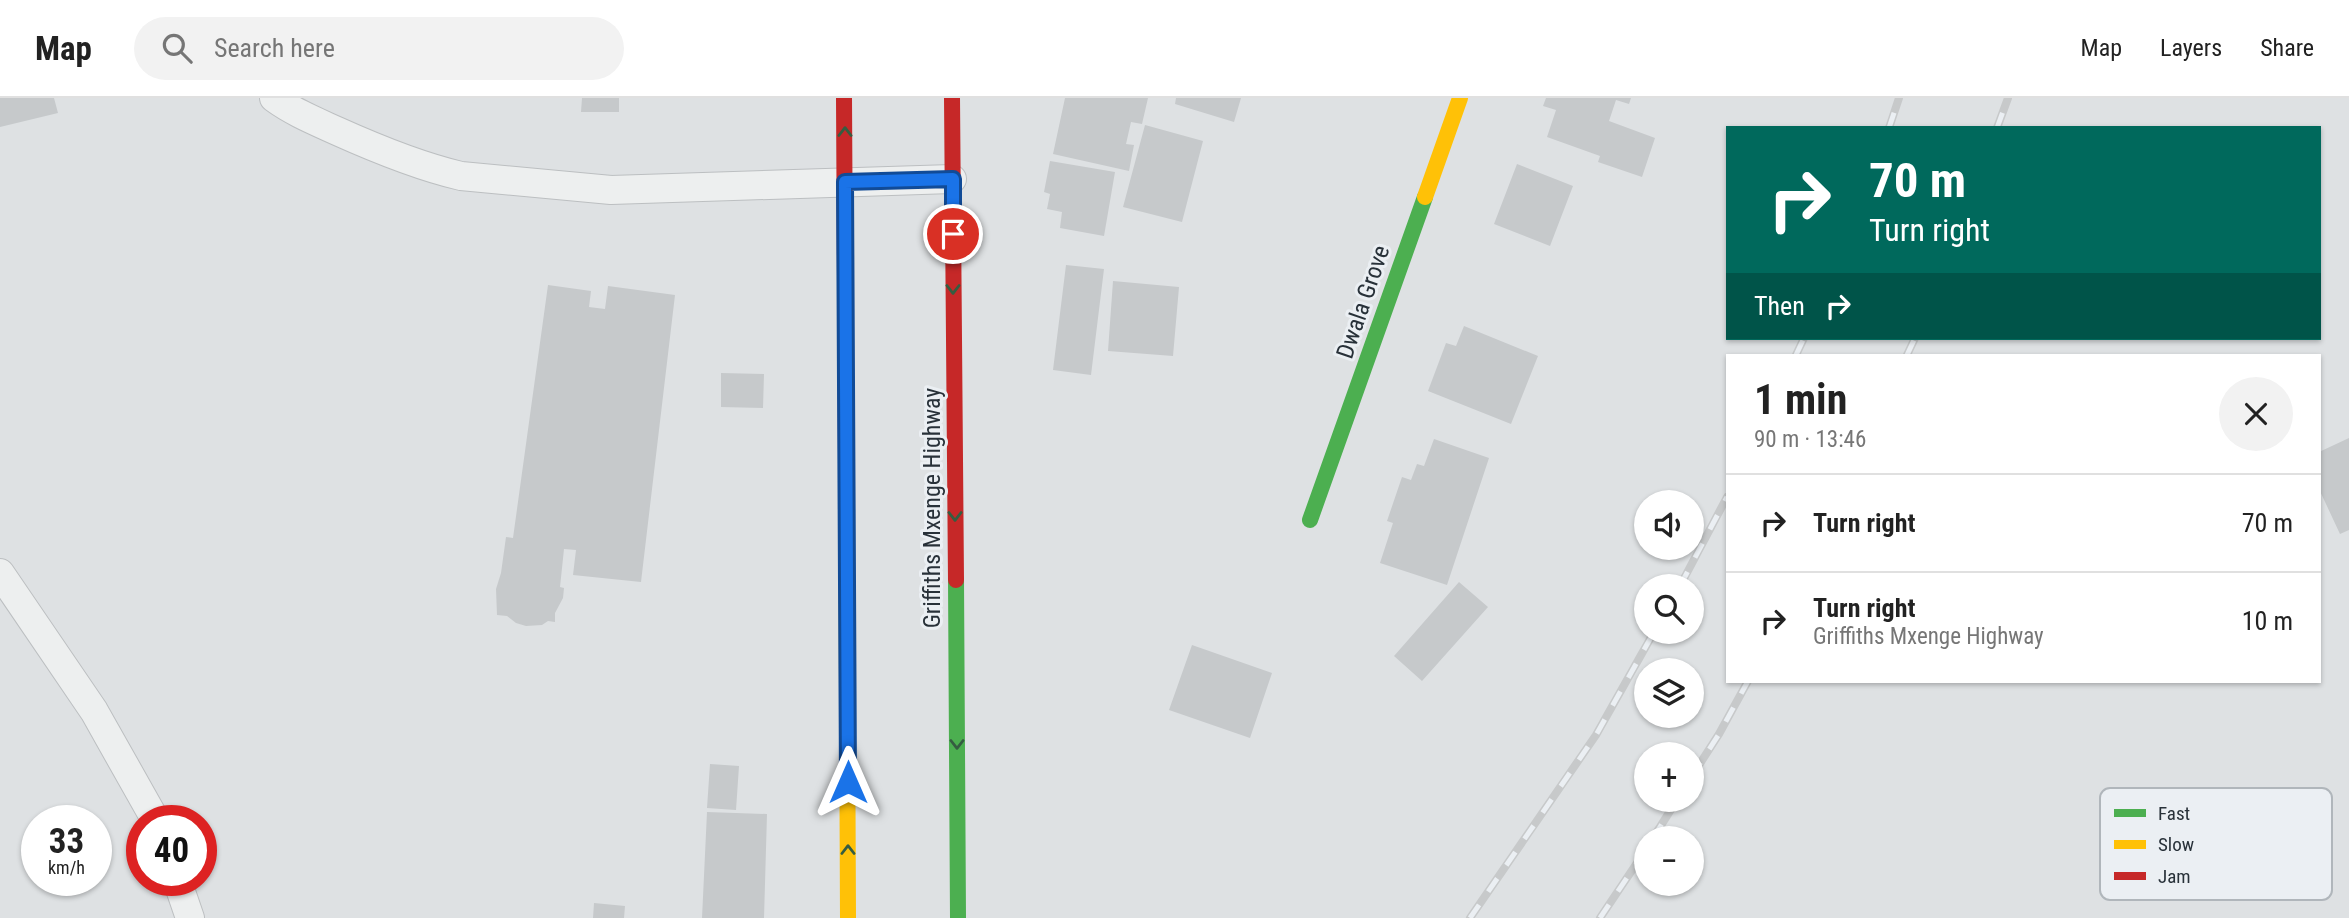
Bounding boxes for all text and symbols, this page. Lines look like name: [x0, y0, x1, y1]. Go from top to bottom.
search box: [134, 17, 624, 80]
text: Map: [35, 29, 92, 68]
icon: search: [158, 29, 196, 67]
text: Search here: [214, 33, 335, 63]
text: Map: [2081, 34, 2122, 62]
text: Layers: [2160, 34, 2222, 62]
text: Share: [2260, 34, 2314, 62]
one-way arrow: [837, 127, 852, 138]
text: 70 m: [1869, 152, 1966, 209]
icon: right: [1754, 154, 1845, 245]
pin: [923, 204, 983, 264]
text: Turn right: [1869, 211, 1990, 249]
icon: arrive: [934, 215, 972, 253]
street label: Dwala Grove: [1331, 242, 1395, 362]
one-way arrow: [945, 284, 961, 294]
icon: right: [1819, 287, 1857, 325]
text: Then: [1754, 291, 1805, 321]
text: 1 min: [1754, 375, 1847, 424]
button: close: [2219, 377, 2293, 451]
street label: Griffiths Mxenge Highway: [918, 388, 946, 628]
text: 90 m · 13:46: [1754, 426, 1866, 453]
map controls: [1634, 490, 1704, 896]
button: sound: [1634, 490, 1704, 560]
icon: right: [1754, 504, 1792, 542]
text: Turn right: [1813, 508, 1915, 538]
text: 70 m: [2242, 508, 2293, 538]
one-way arrow: [947, 511, 963, 522]
button: search: [1634, 574, 1704, 644]
text: Turn right: [1813, 593, 1915, 623]
icon: right: [1754, 602, 1792, 640]
text: 10 m: [2242, 606, 2293, 636]
text: Griffiths Mxenge Highway: [1813, 623, 2044, 650]
button: layers: [1634, 658, 1704, 728]
one-way arrow: [949, 739, 965, 749]
button: +: [1634, 742, 1704, 812]
position arrow: [811, 745, 885, 819]
legend: [2100, 788, 2332, 900]
text: Fast: [2158, 802, 2190, 825]
speed limit sign: 40: [126, 805, 217, 896]
text: 33: [49, 821, 84, 862]
button: −: [1634, 826, 1704, 896]
text: Slow: [2158, 833, 2194, 856]
one-way arrow: [840, 844, 856, 855]
text: km/h: [48, 857, 85, 878]
text: Jam: [2158, 865, 2191, 888]

